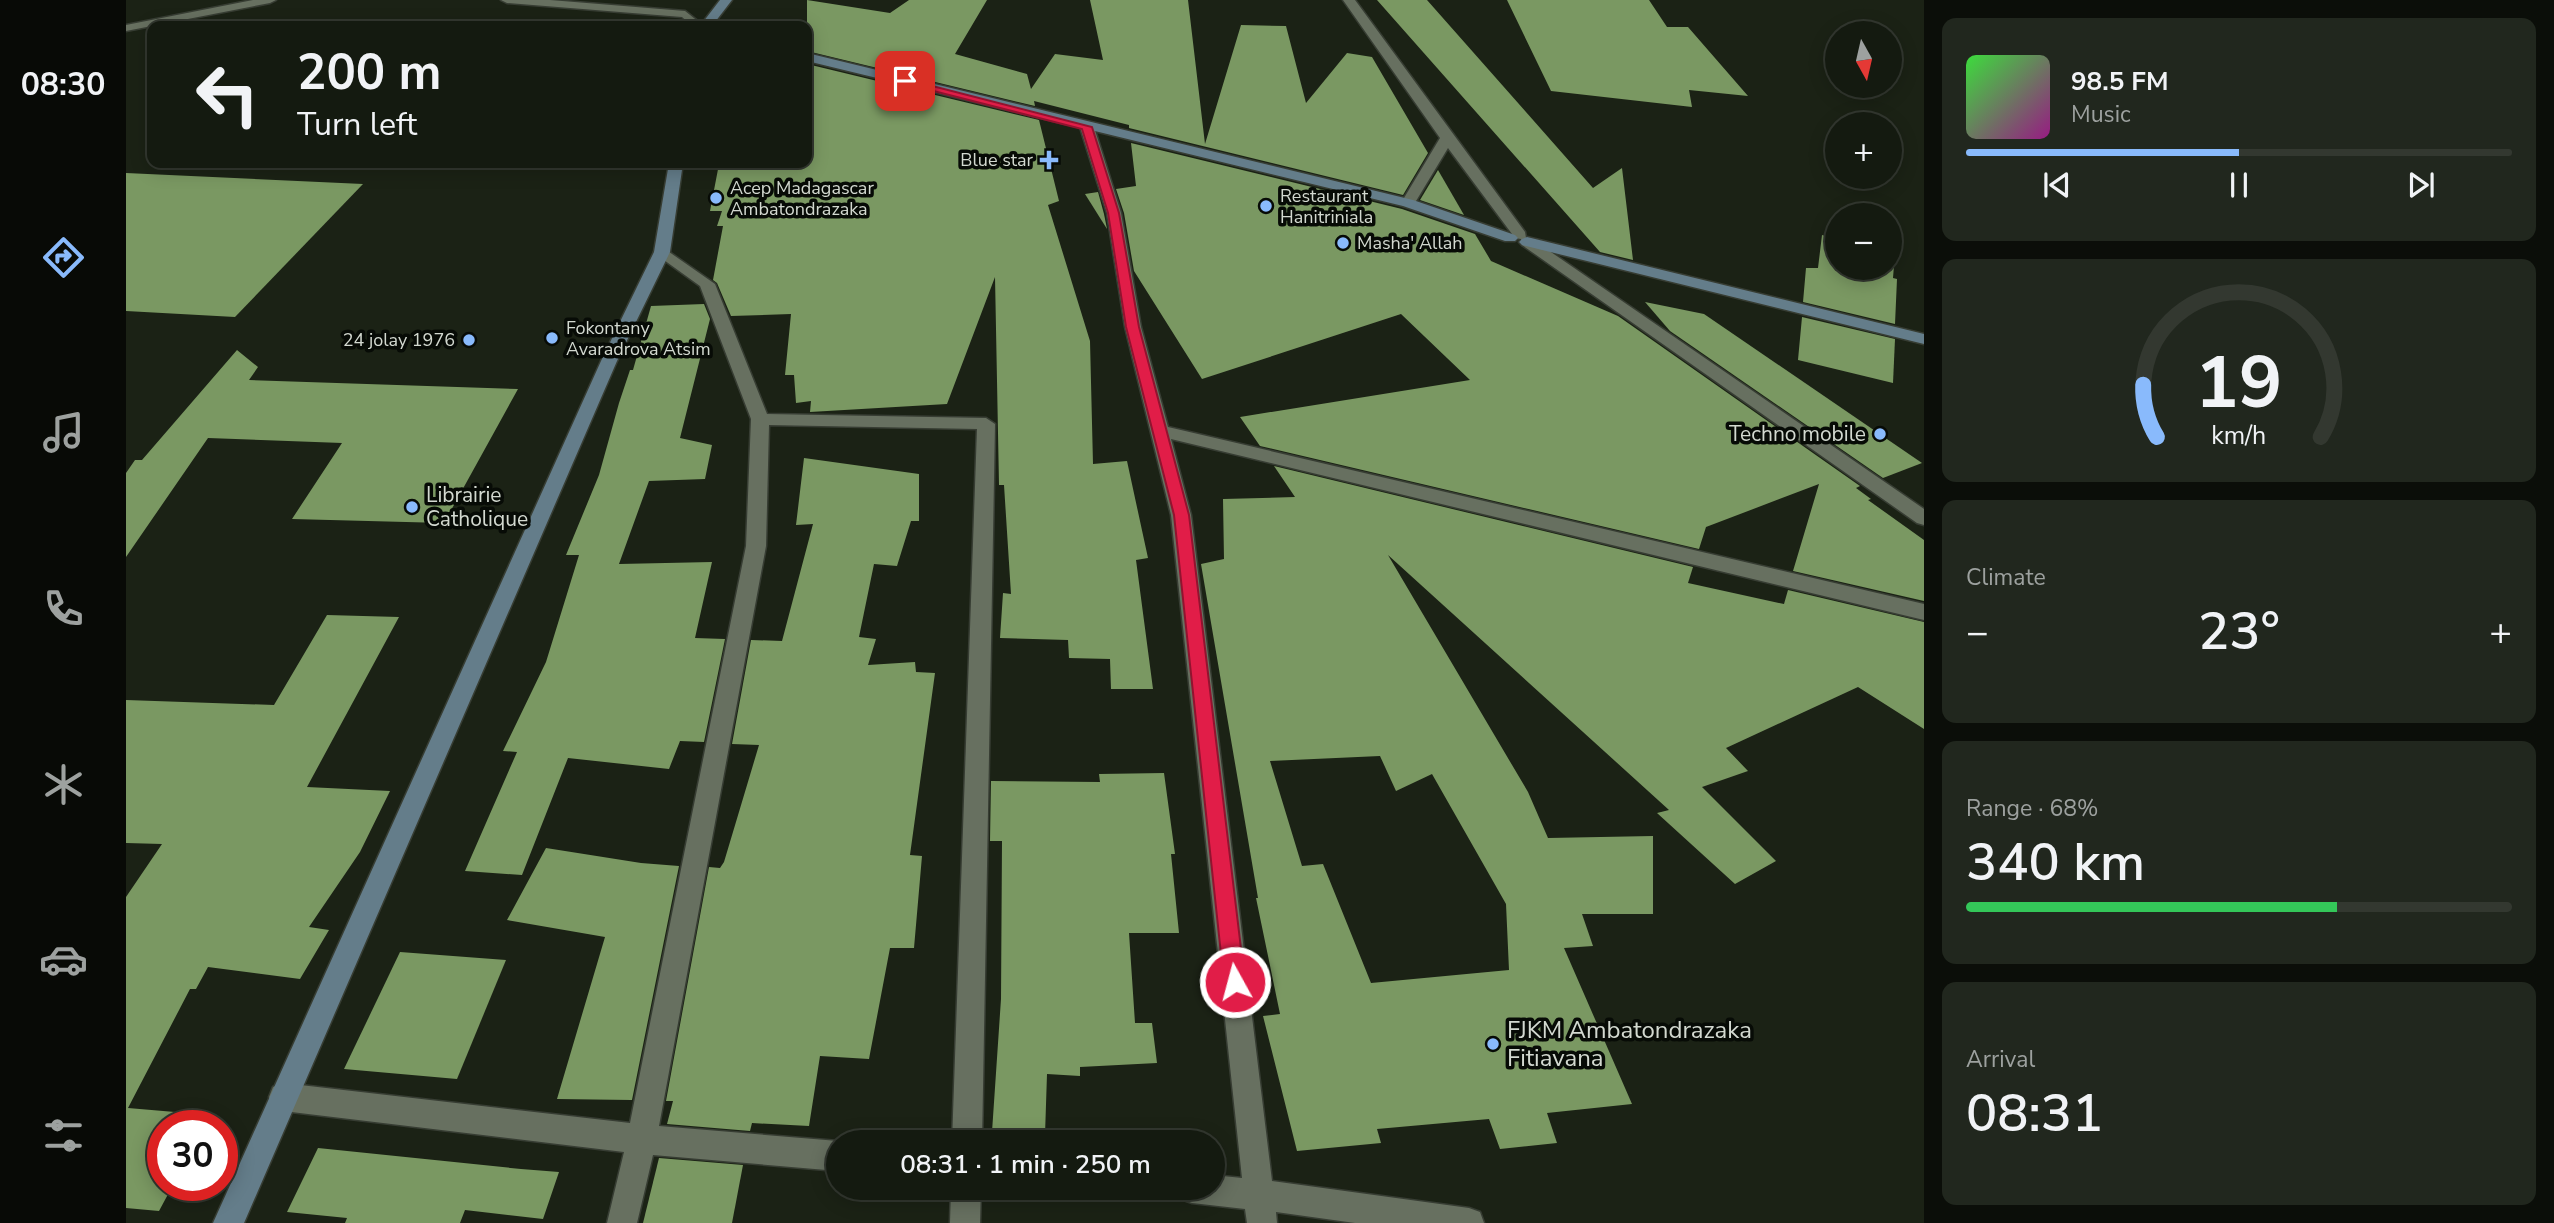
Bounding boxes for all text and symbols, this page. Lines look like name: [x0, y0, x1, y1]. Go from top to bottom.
north arrow: [1825, 21, 1902, 98]
map controls: [1825, 21, 1902, 280]
text: 200 m: [297, 39, 441, 106]
icon: left: [182, 49, 273, 140]
pin: [875, 51, 935, 111]
icon: arrive: [886, 62, 924, 100]
text: 08:30: [21, 63, 105, 106]
text: 98.5 FM: [2071, 64, 2168, 99]
text: Music: [2071, 99, 2131, 130]
text: Turn left: [297, 103, 417, 146]
button: +: [1825, 112, 1902, 189]
place label: Blue star: [960, 148, 1034, 172]
marker: Blue star: [1039, 150, 1059, 170]
icon: previous: [2038, 166, 2076, 204]
icon: pause: [2220, 166, 2258, 204]
icon: next: [2402, 166, 2440, 204]
place label: Acep Madagascar Ambatondrazaka: [730, 176, 874, 221]
place label: Restaurant Hanitriniala: [1280, 184, 1373, 229]
marker: Acep Madagascar Ambatondrazaka: [708, 190, 724, 206]
marker: Restaurant Hanitriniala: [1258, 198, 1274, 214]
button: −: [1825, 203, 1902, 280]
place label: Masha' Allah: [1357, 231, 1463, 255]
icon: directions: [39, 233, 88, 282]
marker: Masha' Allah: [1335, 235, 1351, 251]
place label: Fokontany Avaradrova Atsim: [566, 316, 711, 361]
place label: 24 jolay 1976: [343, 328, 455, 352]
marker: Fokontany Avaradrova Atsim: [544, 330, 560, 346]
marker: 24 jolay 1976: [461, 332, 477, 348]
text: 19: [2195, 333, 2283, 433]
icon: music: [39, 408, 88, 457]
text: km/h: [2211, 418, 2267, 452]
place label: Techno mobile: [1729, 420, 1866, 448]
marker: Techno mobile: [1872, 426, 1888, 442]
place label: Librairie Catholique: [426, 481, 528, 533]
marker: Librairie Catholique: [404, 499, 420, 515]
text: Climate: [1966, 562, 2046, 593]
icon: phone: [39, 584, 88, 633]
text: 23°: [2198, 596, 2280, 667]
text: −: [1966, 607, 1989, 658]
text: +: [2489, 607, 2512, 658]
icon: climate: [39, 760, 88, 809]
text: Range · 68%: [1966, 793, 2098, 824]
text: 340 km: [1966, 827, 2145, 898]
icon: car: [39, 935, 88, 984]
position arrow: [1198, 945, 1272, 1019]
place label: FJKM Ambatondrazaka Fitiavana: [1507, 1014, 1752, 1074]
marker: FJKM Ambatondrazaka Fitiavana: [1485, 1036, 1501, 1052]
text: Arrival: [1966, 1044, 2035, 1075]
text: 08:31: [1966, 1078, 2103, 1149]
speed limit sign: 30: [147, 1110, 238, 1201]
icon: filters: [39, 1111, 88, 1160]
text: 08:31 · 1 min · 250 m: [900, 1147, 1151, 1182]

